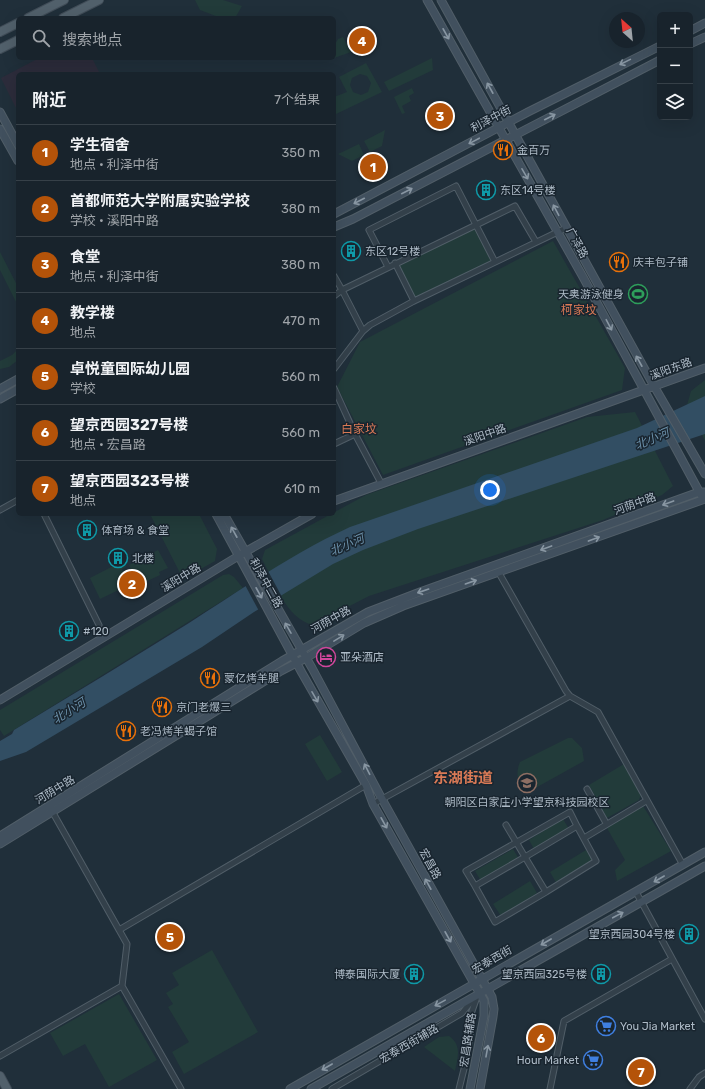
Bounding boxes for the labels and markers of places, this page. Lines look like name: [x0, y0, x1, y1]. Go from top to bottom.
pin: 4: [349, 26, 375, 56]
pin: 3: [427, 101, 453, 131]
restaurant icon: 金百万: [492, 139, 514, 161]
place label: 金百万: [517, 144, 550, 157]
pin: 1: [360, 152, 386, 182]
building icon: 东区14号楼: [475, 179, 497, 201]
place label: 东区14号楼: [500, 184, 556, 197]
building icon: 东区12号楼: [340, 240, 362, 262]
place label: 东区12号楼: [365, 245, 420, 258]
restaurant icon: 庆丰包子铺: [608, 251, 630, 273]
place label: 庆丰包子铺: [633, 256, 688, 269]
sports icon: 天奥游泳健身: [627, 283, 649, 305]
place label: 天奥游泳健身: [558, 288, 624, 301]
building icon: 体育场 & 食堂: [76, 519, 98, 541]
place label: 体育场 & 食堂: [101, 524, 169, 537]
building icon: 北楼: [107, 547, 129, 569]
place label: 北楼: [132, 552, 154, 565]
pin: 2: [119, 569, 145, 599]
building icon: #120: [58, 620, 80, 642]
place label: #120: [83, 625, 109, 638]
hotel icon: 亚朵酒店: [315, 646, 337, 668]
place label: 亚朵酒店: [340, 651, 384, 664]
restaurant icon: 蒙亿烤羊腿: [199, 667, 221, 689]
place label: 蒙亿烤羊腿: [224, 672, 279, 685]
restaurant icon: 京门老爆三: [151, 696, 173, 718]
place label: 京门老爆三: [176, 701, 231, 714]
restaurant icon: 老冯烤羊蝎子馆: [115, 720, 137, 742]
place label: 老冯烤羊蝎子馆: [140, 725, 217, 738]
school or university icon: 朝阳区白家庄小学望京科技园校区: [516, 772, 538, 794]
place label: 朝阳区白家庄小学望京科技园校区: [445, 796, 610, 809]
pin: 5: [157, 922, 183, 952]
building icon: 望京西园304号楼: [678, 923, 700, 945]
place label: 望京西园304号楼: [589, 928, 675, 941]
building icon: 博泰国际大厦: [403, 963, 425, 985]
building icon: 望京西园325号楼: [590, 963, 612, 985]
place label: 博泰国际大厦: [334, 968, 400, 981]
place label: 望京西园325号楼: [501, 968, 587, 981]
supermarket icon: You Jia Market: [595, 1015, 617, 1037]
place label: You Jia Market: [620, 1020, 696, 1033]
pin: 6: [528, 1023, 554, 1053]
supermarket icon: Hour Market: [582, 1049, 604, 1071]
place label: Hour Market: [517, 1054, 580, 1067]
pin: 7: [628, 1057, 654, 1087]

